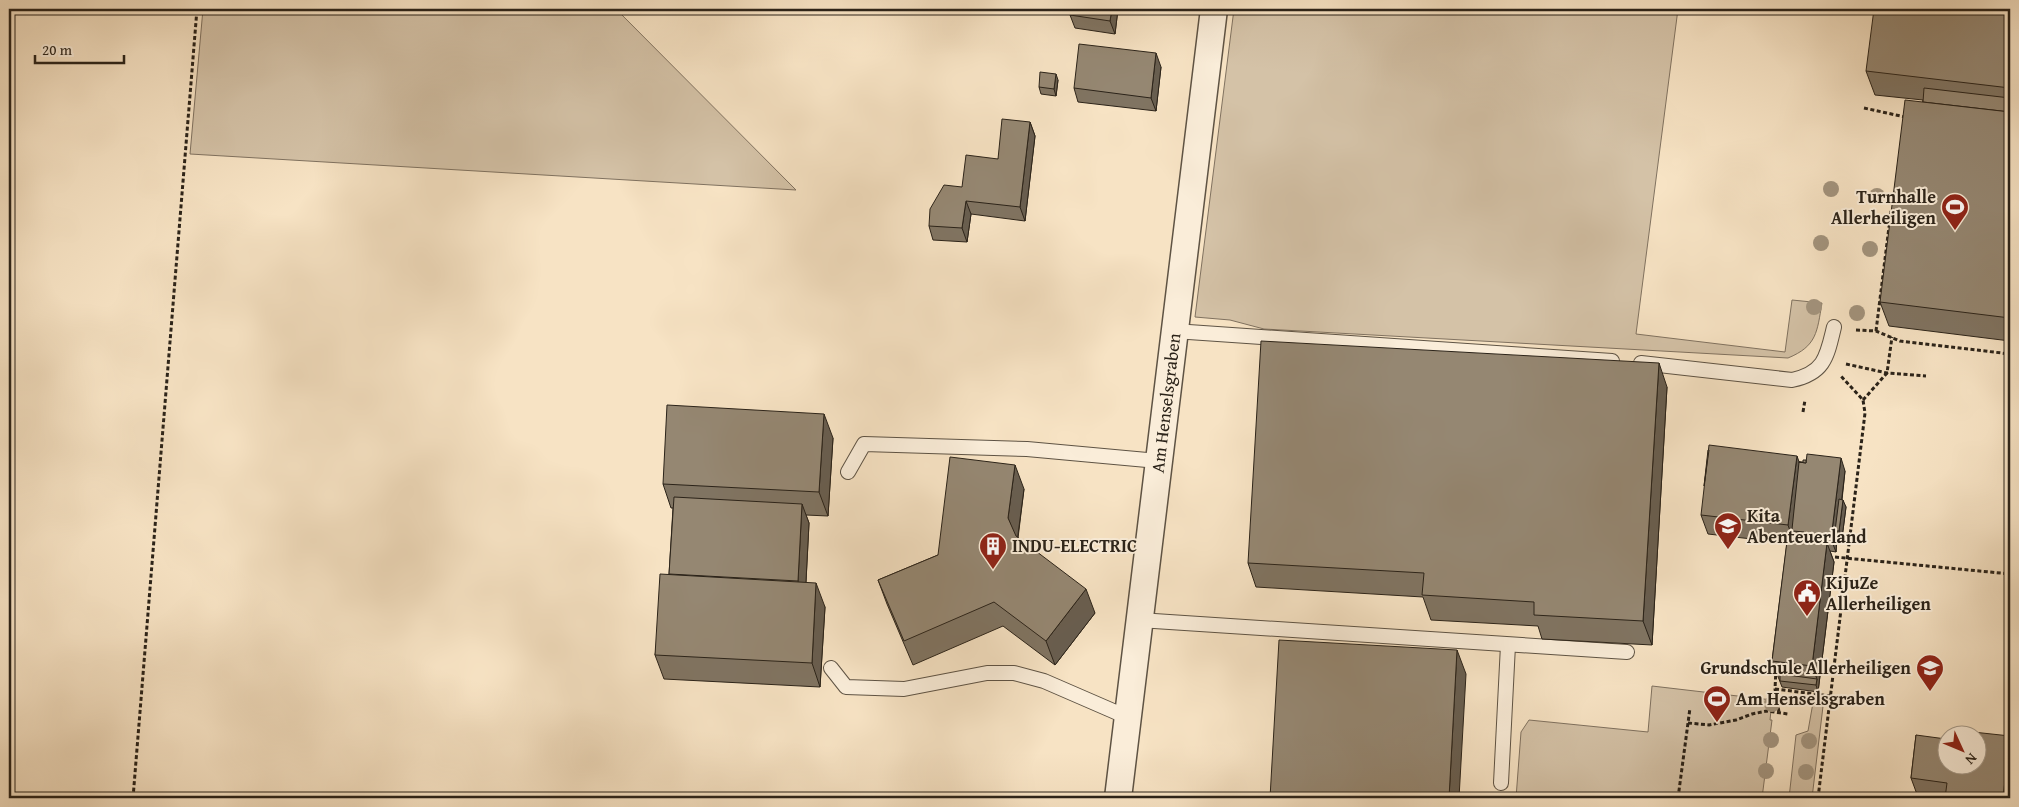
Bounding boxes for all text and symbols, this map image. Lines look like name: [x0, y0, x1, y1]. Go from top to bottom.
scale bar: [35, 32, 124, 64]
text: 20 m: [42, 39, 73, 60]
place label: Turnhalle Allerheiligen: [1831, 183, 1936, 231]
sports icon: Turnhalle Allerheiligen: [1940, 192, 1970, 231]
street label: Am Henselsgraben: [1144, 331, 1187, 474]
place label: Kita Abenteuerland: [1747, 502, 1867, 550]
school or university icon: Kita Abenteuerland: [1713, 511, 1743, 550]
building icon: INDU-ELECTRIC: [978, 531, 1008, 570]
place label: INDU-ELECTRIC: [1012, 532, 1137, 559]
place label: KiJuZe Allerheiligen: [1826, 569, 1931, 617]
public building icon: KiJuZe Allerheiligen: [1792, 578, 1822, 617]
school or university icon: Grundschule Allerheiligen: [1915, 653, 1945, 692]
place label: Grundschule Allerheiligen: [1700, 654, 1911, 681]
sports icon: Am Henselsgraben: [1702, 684, 1732, 723]
place label: Am Henselsgraben: [1736, 685, 1885, 712]
north arrow: [1936, 724, 1986, 774]
text: N: [1960, 749, 1982, 770]

